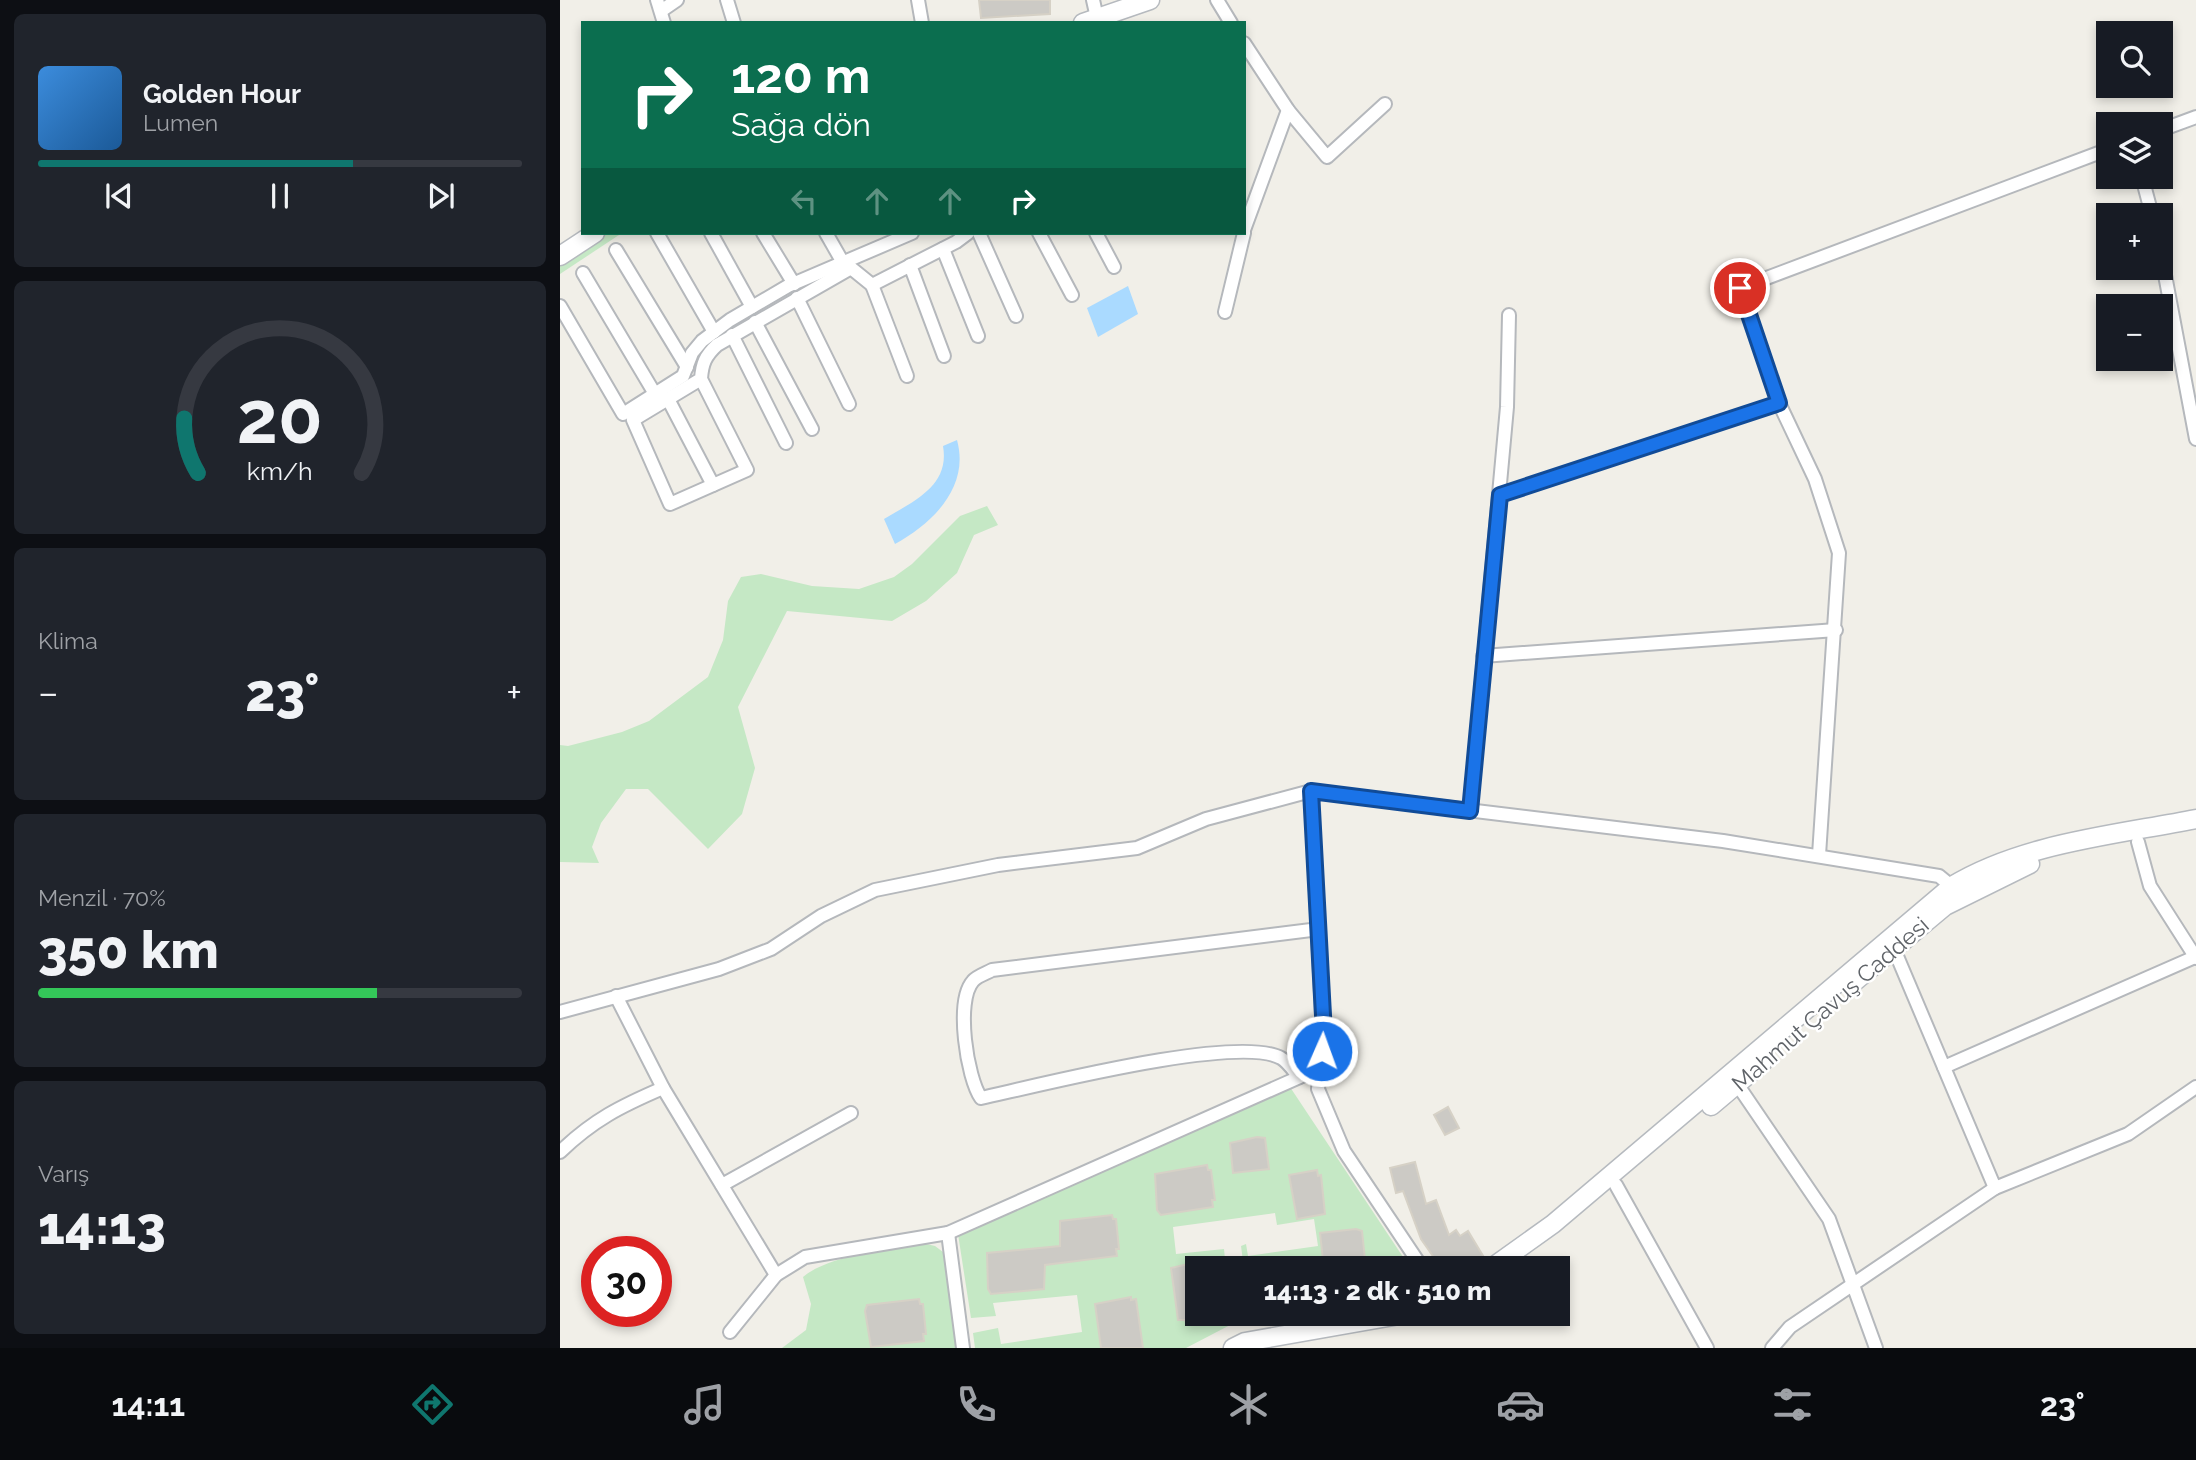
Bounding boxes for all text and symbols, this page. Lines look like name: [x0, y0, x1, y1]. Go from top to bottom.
map controls: [2096, 21, 2173, 371]
button: search: [2096, 21, 2173, 98]
text: 120 m: [731, 47, 870, 104]
icon: right: [616, 49, 707, 140]
text: Golden Hour: [143, 79, 301, 109]
text: Sağa dön: [731, 106, 871, 143]
text: Lumen: [143, 109, 218, 136]
button: layers: [2096, 112, 2173, 189]
icon: previous: [100, 177, 138, 215]
icon: pause: [261, 177, 299, 215]
icon: next: [422, 177, 460, 215]
icon: left: [785, 182, 823, 220]
icon: ahead: [858, 182, 896, 220]
icon: ahead: [931, 182, 969, 220]
icon: right: [1004, 182, 1042, 220]
button: +: [2096, 203, 2173, 280]
pin: [1710, 258, 1770, 318]
icon: arrive: [1721, 269, 1759, 307]
button: −: [2096, 294, 2173, 371]
text: 20: [237, 376, 323, 461]
text: km/h: [247, 456, 313, 486]
text: Klima: [38, 627, 98, 654]
text: 23°: [245, 662, 319, 723]
text: −: [38, 670, 58, 715]
text: +: [506, 670, 522, 715]
text: Menzil · 70%: [38, 884, 166, 911]
street label: Mahmut Çavuş Caddesi: [1726, 911, 1934, 1097]
text: 350 km: [38, 919, 219, 980]
position arrow: [1285, 1014, 1359, 1088]
text: Varış: [38, 1160, 89, 1187]
text: 14:13: [38, 1195, 166, 1256]
speed limit sign: 30: [581, 1236, 672, 1327]
text: 14:13 · 2 dk · 510 m: [1264, 1276, 1491, 1306]
icon: directions: [408, 1380, 457, 1429]
icon: music: [680, 1380, 729, 1429]
icon: phone: [952, 1380, 1001, 1429]
icon: climate: [1224, 1380, 1273, 1429]
icon: car: [1496, 1380, 1545, 1429]
icon: filters: [1768, 1380, 1817, 1429]
text: 14:11: [111, 1386, 185, 1423]
text: 23°: [2040, 1386, 2085, 1423]

